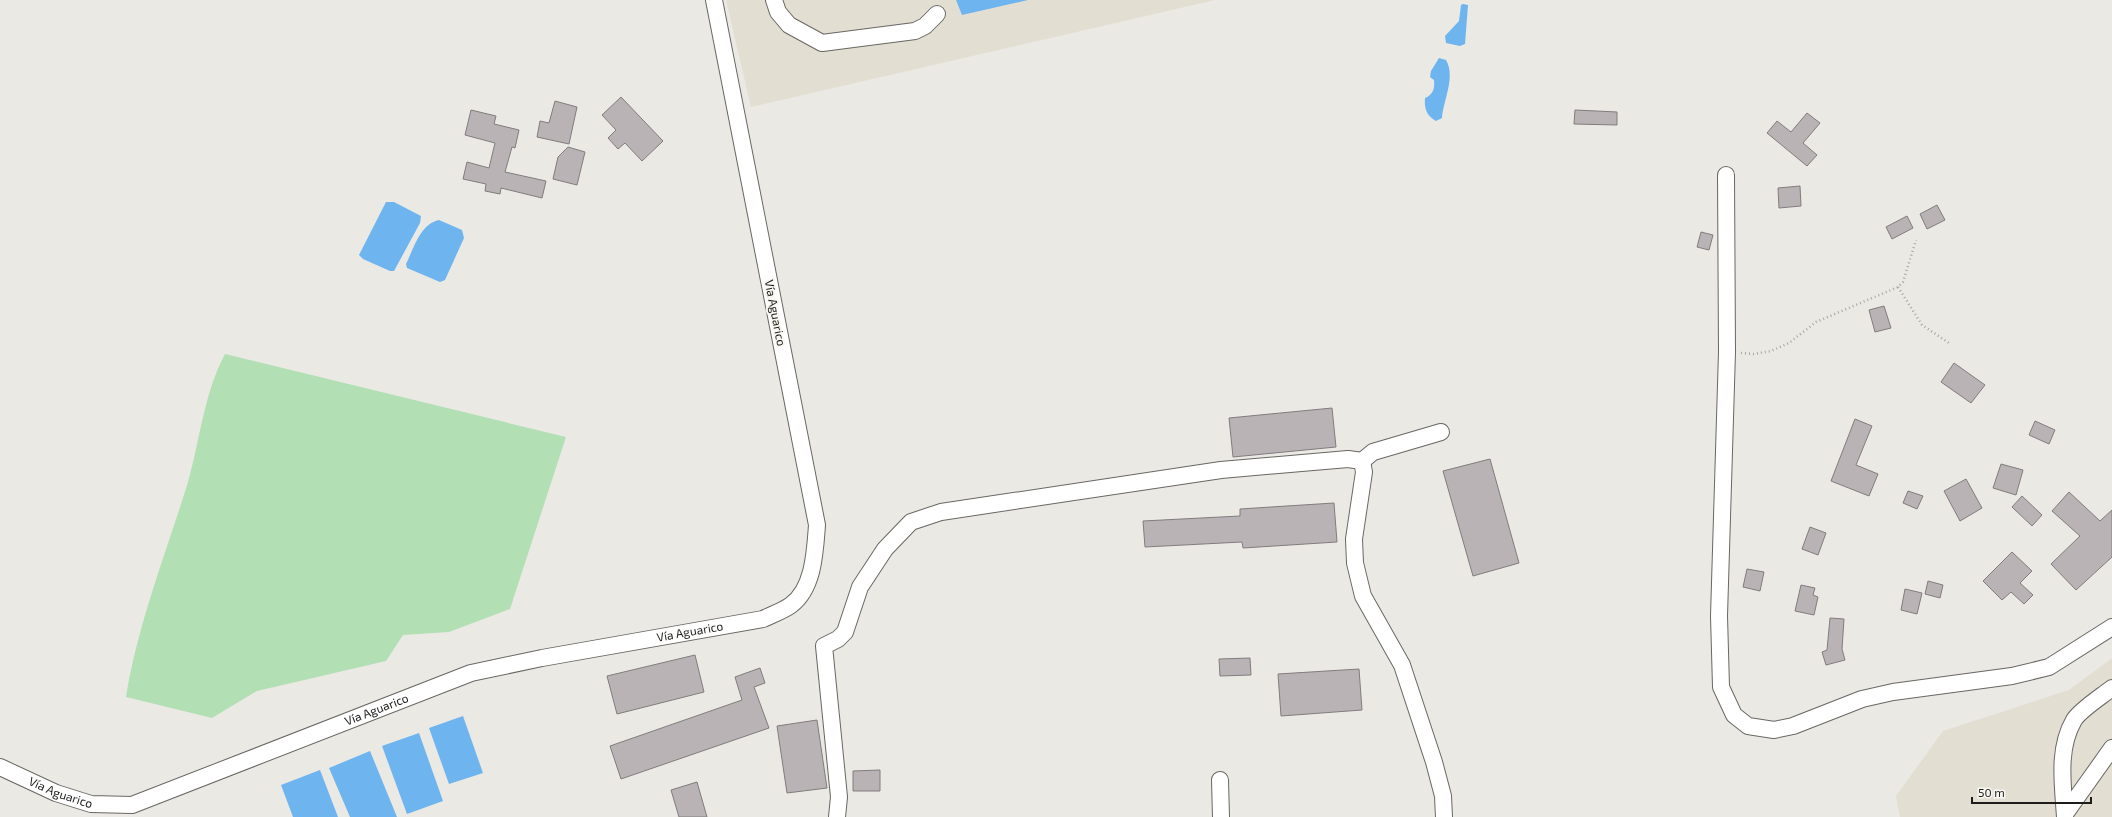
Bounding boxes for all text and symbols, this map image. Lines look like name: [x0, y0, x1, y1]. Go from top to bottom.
street label: Vía Aguarico: [763, 278, 789, 347]
street label: Vía Aguarico: [655, 618, 724, 644]
street label: Vía Aguarico: [342, 690, 410, 728]
street label: Vía Aguarico: [27, 773, 95, 810]
scale bar: [1972, 779, 2091, 805]
text: 50 m: [1978, 785, 2005, 799]

